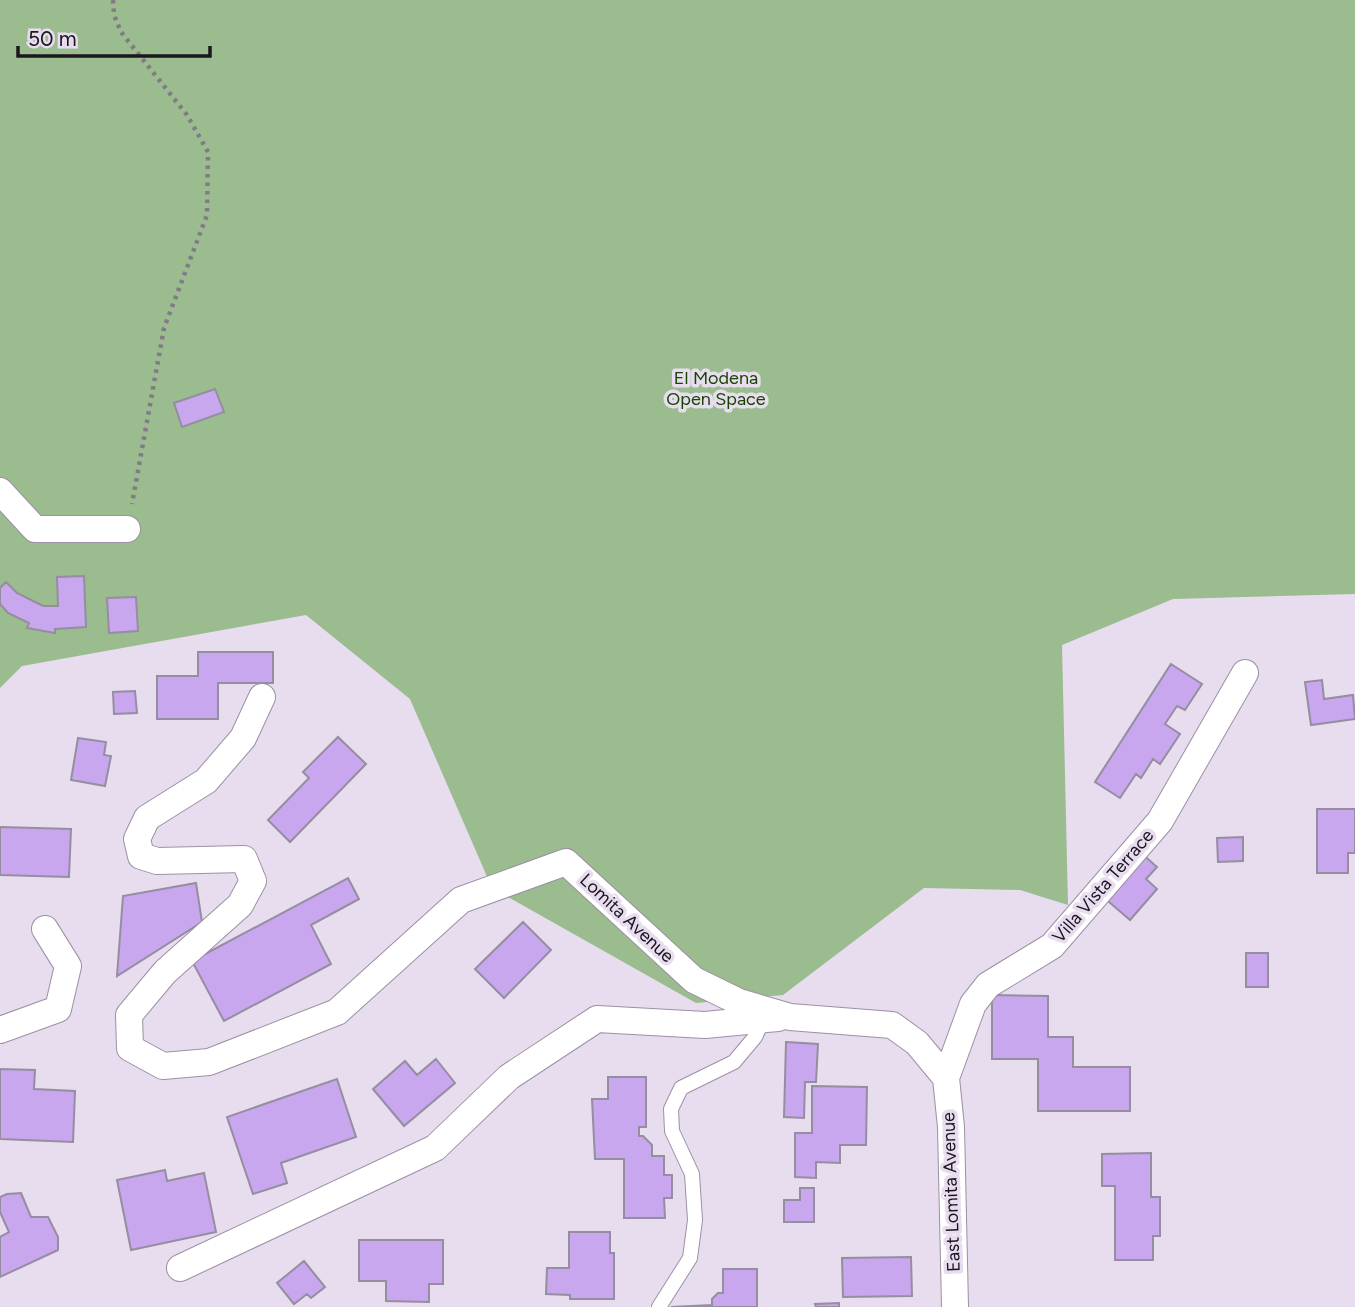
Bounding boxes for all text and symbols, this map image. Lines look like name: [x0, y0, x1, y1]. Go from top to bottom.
scale bar: [18, 14, 210, 58]
text: 50 m: [28, 26, 77, 51]
park label: El Modena Open Space: [666, 367, 766, 410]
street label: Villa Vista Terrace: [1048, 825, 1158, 947]
street label: Lomita Avenue: [575, 869, 679, 967]
street label: East Lomita Avenue: [937, 1111, 965, 1272]

